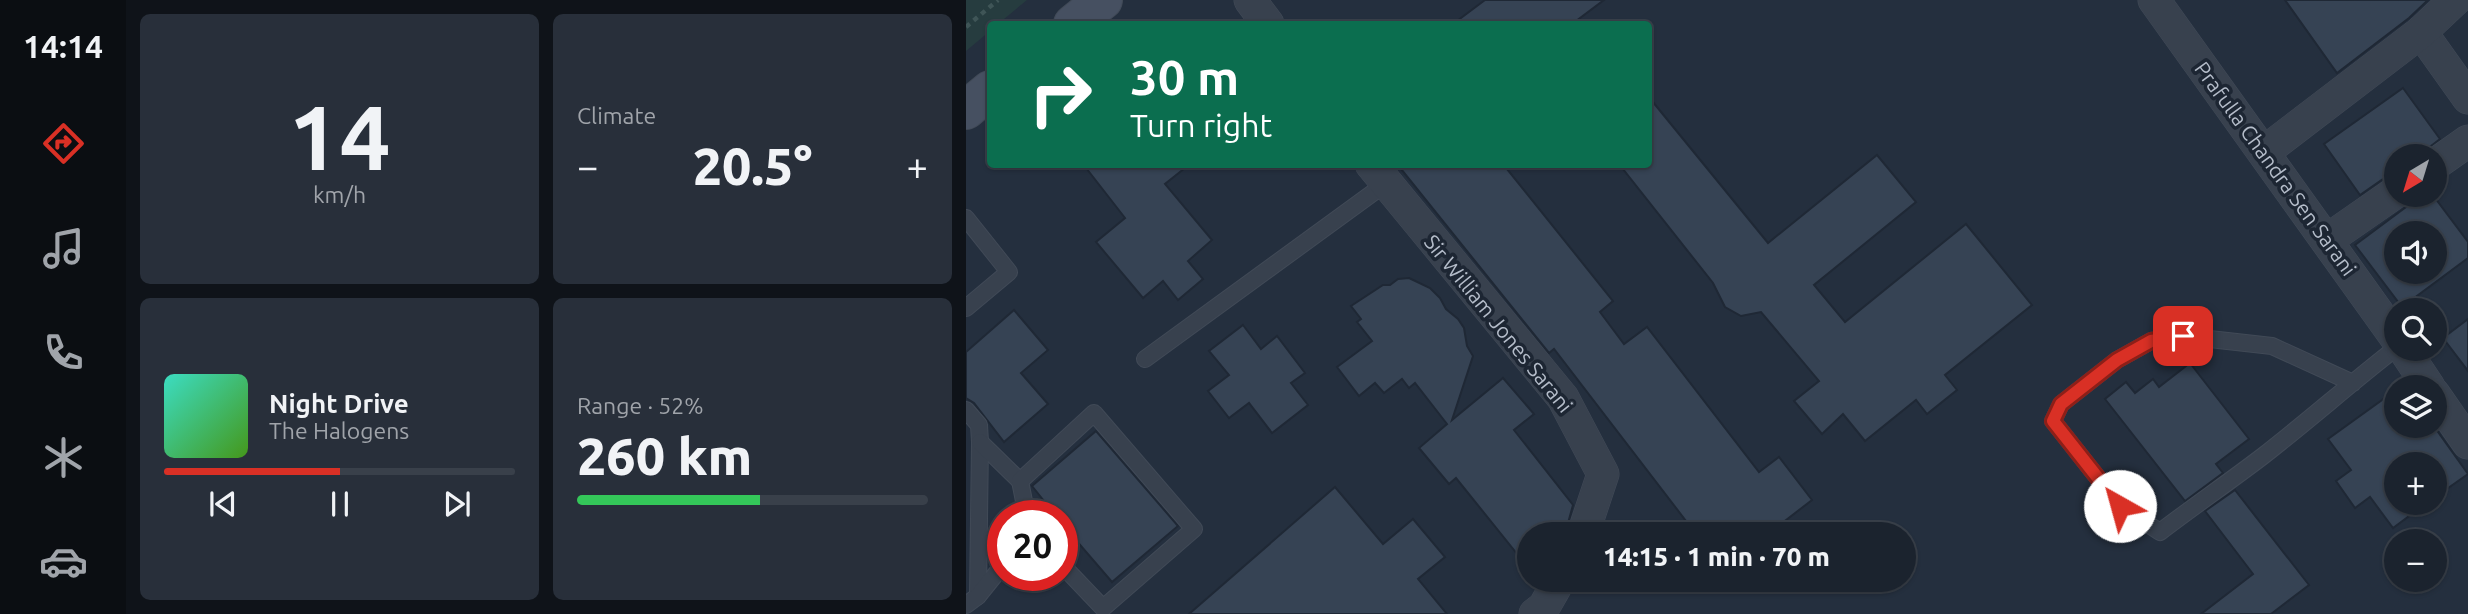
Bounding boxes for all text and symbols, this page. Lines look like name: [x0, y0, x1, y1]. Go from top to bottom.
text: 14:14: [23, 28, 103, 64]
icon: right: [1015, 49, 1106, 140]
text: 30 m: [1130, 49, 1239, 104]
street label: Prafulla Chandra Sen Sarani: [2190, 57, 2361, 280]
text: 14: [288, 85, 391, 187]
text: Climate: [577, 103, 656, 128]
text: Turn right: [1130, 107, 1272, 143]
icon: directions: [39, 119, 88, 168]
text: 20.5°: [693, 137, 812, 195]
north arrow: [2384, 144, 2446, 206]
map controls: [2384, 144, 2447, 592]
text: −: [577, 145, 598, 187]
text: +: [907, 145, 928, 187]
text: km/h: [313, 182, 366, 207]
button: sound: [2384, 221, 2447, 284]
icon: music: [39, 224, 88, 273]
street label: Sir William Jones Sarani: [1420, 230, 1578, 417]
button: search: [2384, 298, 2447, 361]
pin: [2153, 306, 2213, 366]
icon: arrive: [2164, 317, 2202, 355]
icon: phone: [39, 328, 88, 377]
button: layers: [2384, 375, 2447, 438]
text: Night Drive: [269, 389, 409, 418]
text: Range · 52%: [577, 393, 704, 418]
text: The Halogens: [269, 418, 409, 443]
text: 260 km: [577, 427, 752, 485]
icon: climate: [39, 433, 88, 482]
button: +: [2384, 452, 2447, 515]
position arrow: [2083, 469, 2157, 543]
icon: previous: [204, 485, 242, 523]
icon: pause: [321, 485, 359, 523]
icon: next: [438, 485, 476, 523]
speed limit sign: 20: [987, 500, 1078, 591]
button: −: [2384, 529, 2447, 592]
icon: car: [39, 537, 88, 586]
text: 14:15 · 1 min · 70 m: [1603, 542, 1830, 571]

